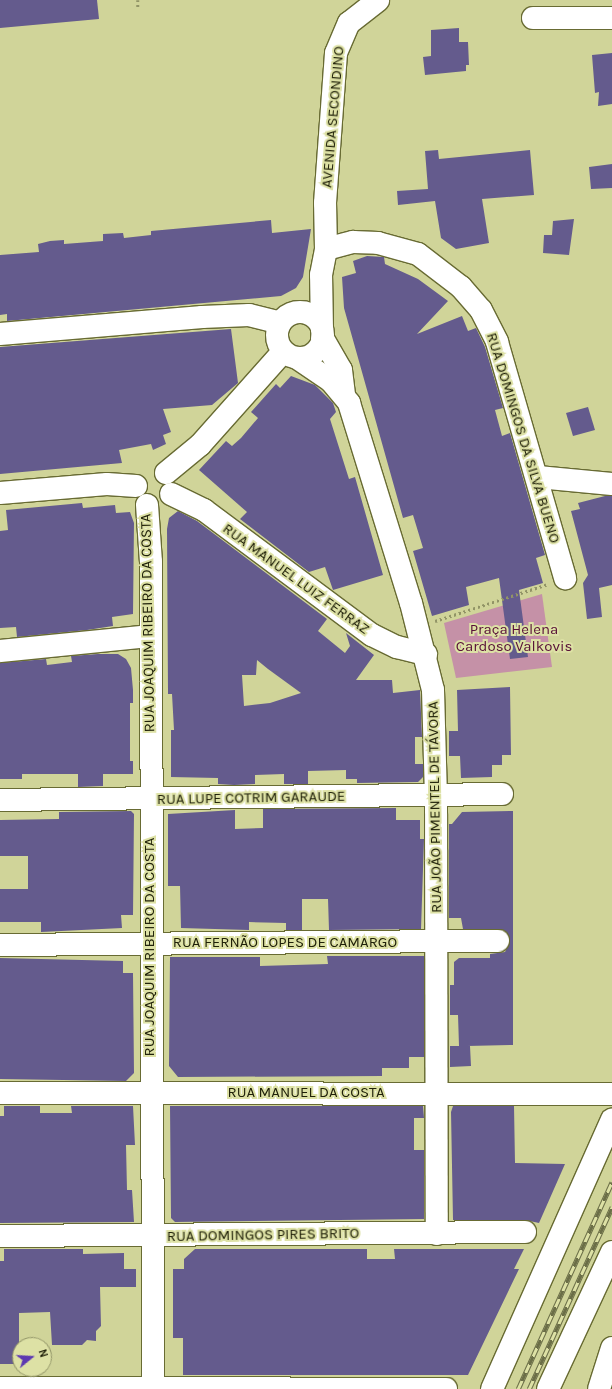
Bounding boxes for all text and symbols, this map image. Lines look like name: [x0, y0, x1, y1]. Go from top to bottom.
street label: AVENIDA SECONDINO: [318, 45, 348, 189]
street label: RUA DOMINGOS DA SILVA BUENO: [482, 331, 564, 545]
street label: RUA JOAQUIM RIBEIRO DA COSTA: [137, 513, 159, 733]
street label: RUA MANUEL LUIZ FERRAZ: [219, 520, 373, 638]
park label: Praça Helena Cardoso Valkovis: [456, 620, 572, 655]
street label: RUA JOÃO PIMENTEL DE TÁVORA: [424, 701, 446, 913]
street label: RUA LUPE COTRIM GARAUDE: [157, 787, 345, 809]
street label: RUA JOAQUIM RIBEIRO DA COSTA: [141, 838, 159, 1056]
street label: RUA FERNÃO LOPES DE CAMARGO: [173, 934, 397, 952]
street label: RUA MANUEL DA COSTA: [227, 1084, 385, 1102]
street label: RUA DOMINGOS PIRES BRITO: [167, 1224, 359, 1246]
north arrow: [12, 1337, 52, 1377]
text: N: [36, 1348, 50, 1359]

